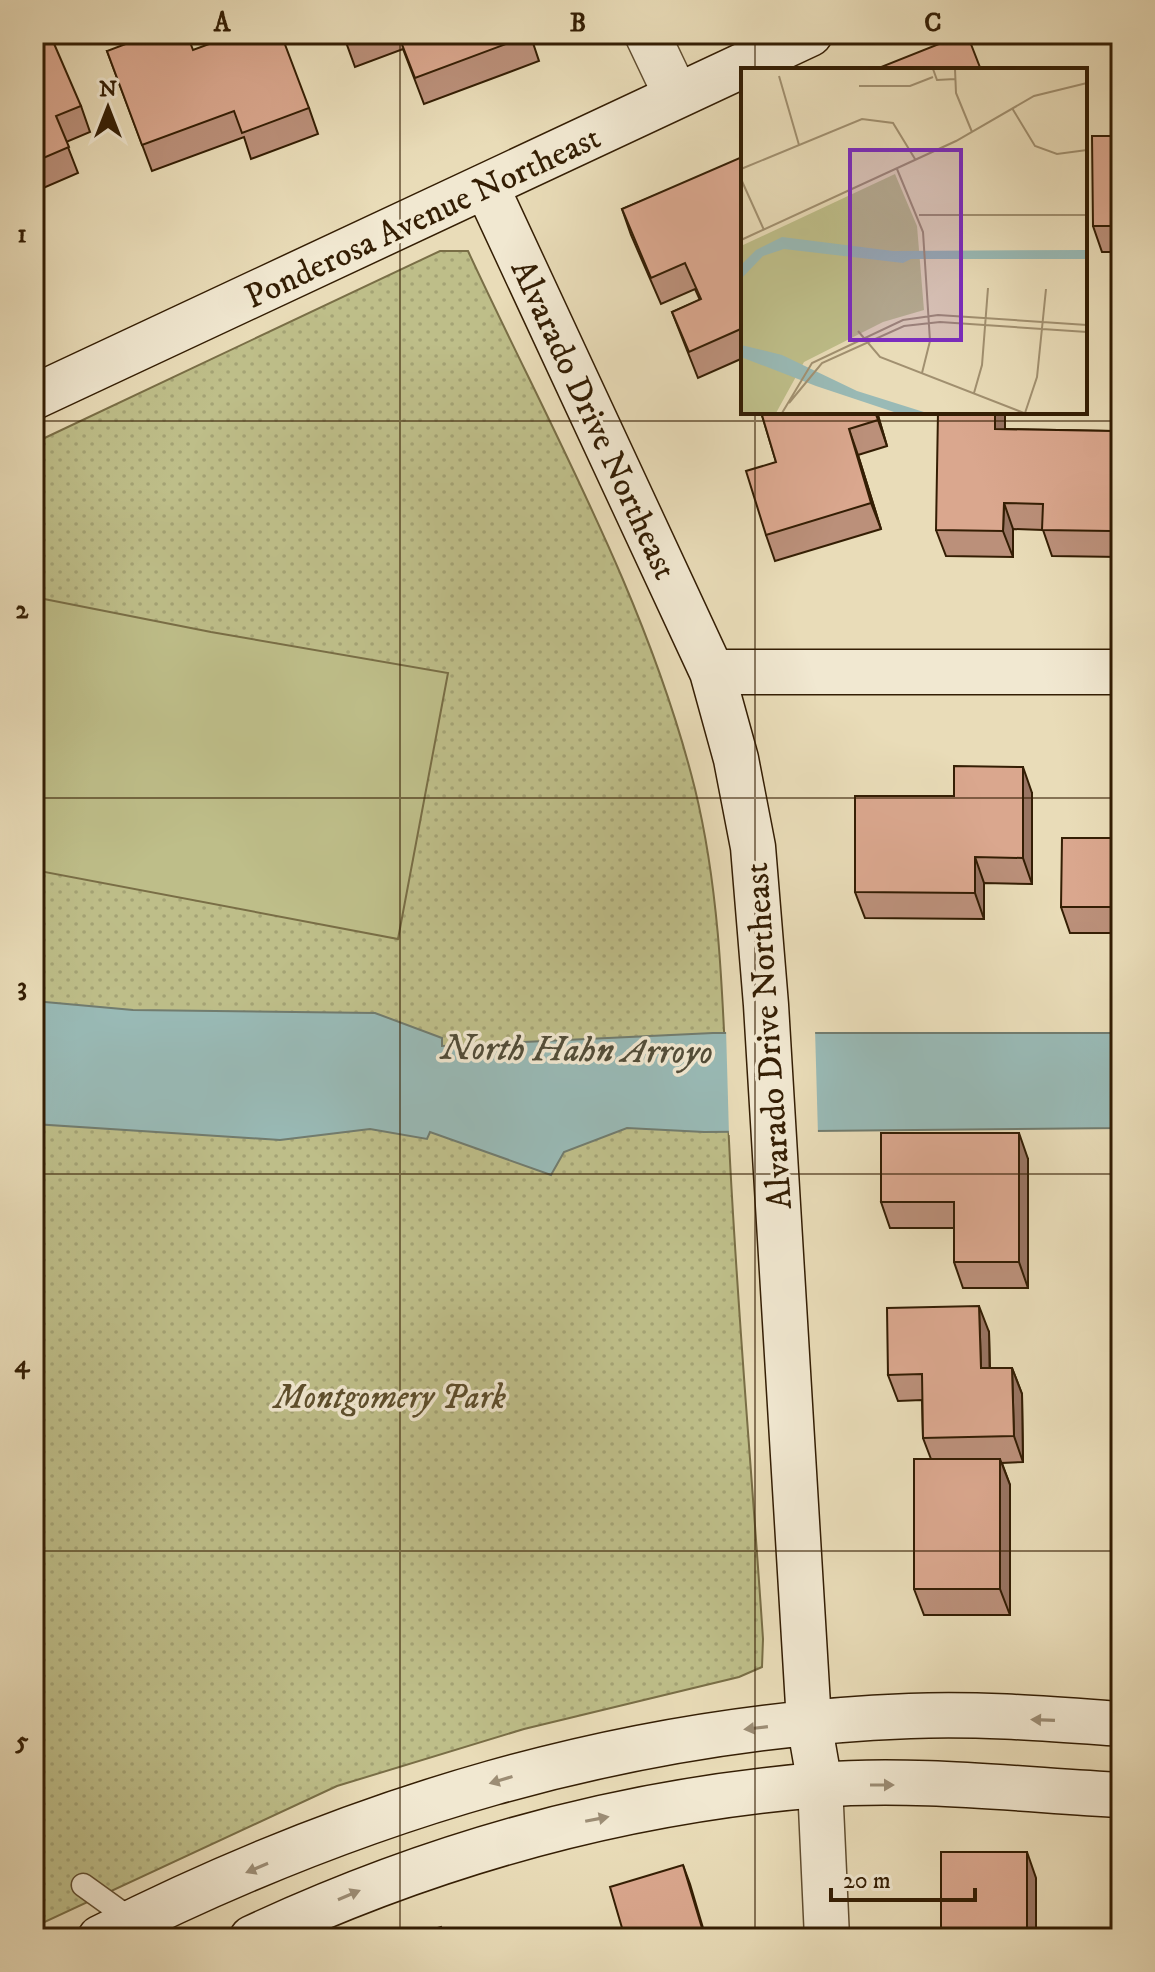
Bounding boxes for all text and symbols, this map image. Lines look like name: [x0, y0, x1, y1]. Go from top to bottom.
text: A: [213, 7, 232, 40]
text: B: [570, 7, 586, 40]
text: C: [924, 7, 942, 40]
north arrow: [68, 68, 148, 148]
inset map: [741, 68, 1087, 414]
text: N: [99, 76, 117, 103]
street label: Ponderosa Avenue Northeast: [238, 117, 607, 319]
text: 1: [17, 218, 27, 251]
street label: Alvarado Drive Northeast: [501, 253, 686, 586]
text: 2: [16, 594, 30, 627]
street label: Alvarado Drive Northeast: [736, 861, 802, 1211]
text: 3: [17, 971, 27, 1004]
water label: North Hahn Arroyo: [439, 1026, 713, 1075]
text: 4: [15, 1348, 31, 1381]
park label: Montgomery Park: [272, 1377, 507, 1419]
one-way arrow: [1030, 1714, 1055, 1727]
one-way arrow: [743, 1722, 768, 1735]
text: 5: [15, 1725, 29, 1758]
one-way arrow: [489, 1774, 513, 1786]
one-way arrow: [870, 1779, 895, 1791]
one-way arrow: [585, 1813, 610, 1825]
scale bar: [831, 1852, 975, 1902]
one-way arrow: [245, 1861, 269, 1874]
text: 20 m: [843, 1866, 891, 1896]
one-way arrow: [337, 1889, 361, 1902]

